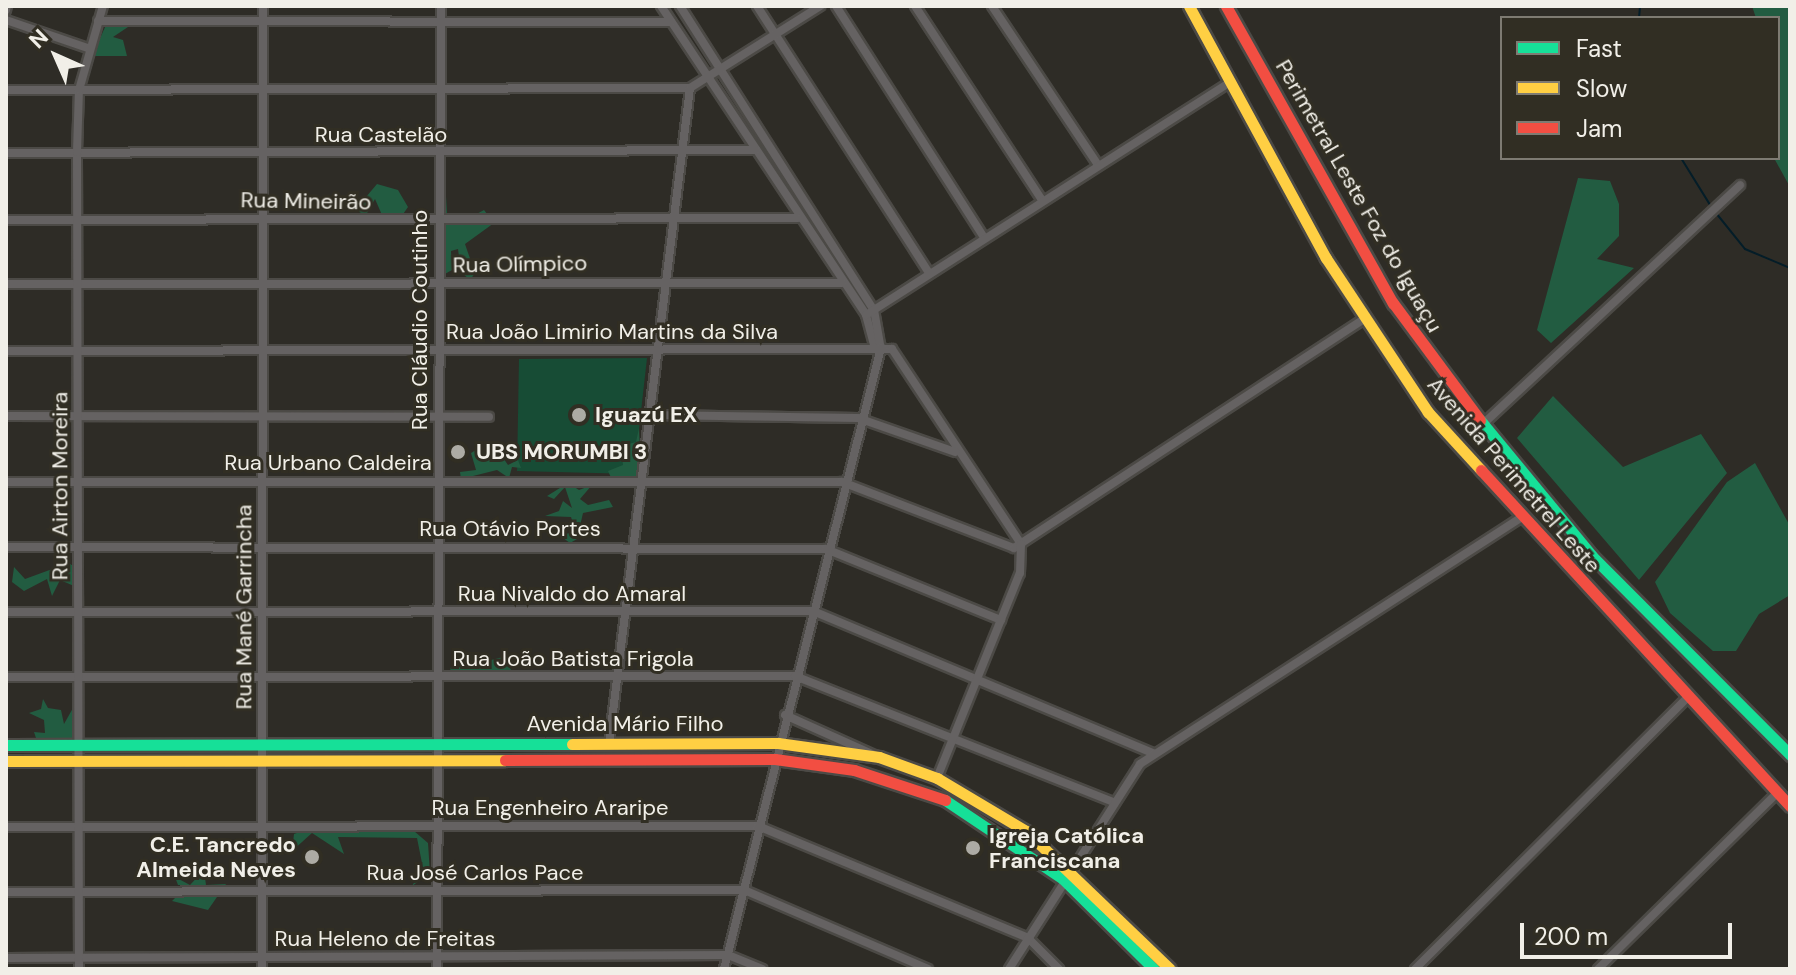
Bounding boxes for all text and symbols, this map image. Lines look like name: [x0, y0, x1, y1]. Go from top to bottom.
north arrow: [16, 16, 96, 96]
legend: [1500, 16, 1780, 160]
text: N: [23, 23, 55, 55]
text: Fast: [1576, 33, 1622, 64]
street label: Perimetral Leste Foz do Iguaçu: [1270, 55, 1448, 337]
text: Slow: [1576, 73, 1627, 104]
text: Jam: [1576, 113, 1622, 144]
street label: Rua Castelão: [315, 122, 447, 148]
street label: Rua Mineirão: [240, 187, 372, 215]
street label: Rua Cláudio Coutinho: [407, 210, 433, 430]
street label: Rua Olímpico: [452, 250, 588, 278]
street label: Rua João Limirio Martins da Silva: [446, 319, 778, 345]
street label: Avenida Perimetrel Leste: [1422, 372, 1606, 578]
street label: Rua Airton Moreira: [47, 392, 73, 580]
place label: Iguazú EX: [595, 402, 698, 428]
marker: Iguazú EX: [570, 406, 588, 424]
place label: UBS MORUMBI 3: [476, 439, 647, 465]
marker: UBS MORUMBI 3: [447, 441, 469, 463]
street label: Rua Urbano Caldeira: [224, 450, 432, 476]
street label: Rua Mané Garrincha: [231, 505, 257, 709]
street label: Rua Otávio Portes: [419, 516, 601, 542]
street label: Rua Nivaldo do Amaral: [458, 581, 686, 607]
street label: Rua João Batista Frigola: [452, 646, 694, 672]
street label: Avenida Mário Filho: [527, 711, 723, 737]
street label: Rua Engenheiro Araripe: [432, 795, 668, 821]
place label: Igreja Católica Franciscana: [989, 822, 1144, 874]
place label: C.E. Tancredo Almeida Neves: [136, 831, 296, 882]
marker: Igreja Católica Franciscana: [964, 839, 982, 857]
marker: C.E. Tancredo Almeida Neves: [303, 848, 321, 866]
street label: Rua José Carlos Pace: [367, 860, 583, 886]
scale bar: [1524, 907, 1736, 957]
text: 200 m: [1534, 921, 1608, 952]
street label: Rua Heleno de Freitas: [275, 926, 495, 952]

